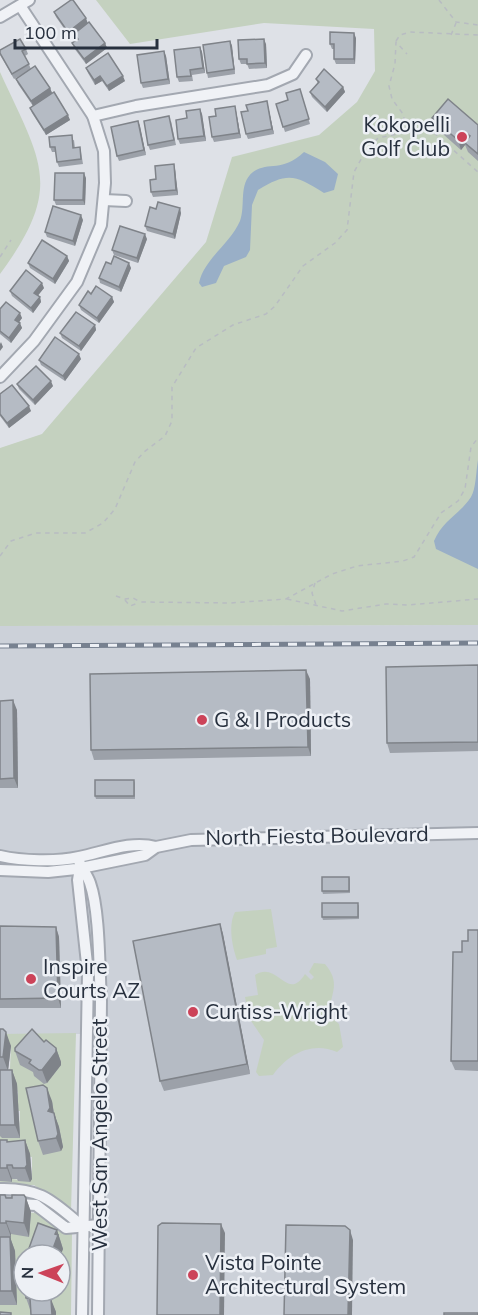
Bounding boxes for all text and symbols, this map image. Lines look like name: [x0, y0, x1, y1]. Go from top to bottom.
scale bar: [15, 12, 158, 50]
text: 100 m: [24, 21, 77, 44]
place label: Kokopelli Golf Club: [361, 111, 450, 161]
marker: Kokopelli Golf Club: [455, 130, 469, 144]
place label: G & I Products: [214, 706, 351, 732]
marker: G & I Products: [195, 713, 209, 727]
street label: North Fiesta Boulevard: [205, 820, 429, 850]
place label: Inspire Courts AZ: [43, 953, 140, 1003]
marker: Inspire Courts AZ: [24, 972, 38, 986]
place label: Curtiss-Wright: [205, 998, 348, 1024]
marker: Curtiss-Wright: [186, 1005, 200, 1019]
street label: West San Angelo Street: [86, 1019, 112, 1251]
north arrow: [12, 1243, 72, 1303]
place label: Vista Pointe Architectural System: [205, 1249, 406, 1299]
text: N: [17, 1267, 37, 1279]
marker: Vista Pointe Architectural System: [186, 1268, 200, 1282]

